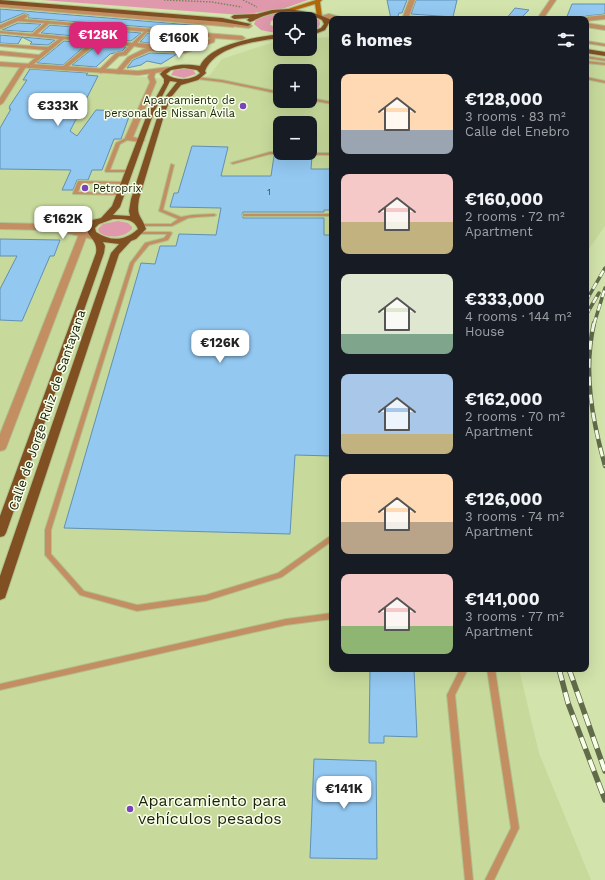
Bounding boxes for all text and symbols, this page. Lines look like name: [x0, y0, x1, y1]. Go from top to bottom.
map controls: [273, 12, 317, 160]
button: locate: [273, 12, 317, 56]
pin: €128K: [70, 22, 126, 56]
pin: €160K: [151, 25, 207, 59]
text: €128K: [78, 27, 118, 42]
icon: filters: [555, 29, 577, 51]
text: €160K: [159, 30, 199, 45]
text: 6 homes: [341, 30, 412, 50]
button: +: [273, 64, 317, 108]
text: €128,000: [465, 89, 543, 109]
icon: home: [373, 90, 421, 138]
pin: €333K: [30, 93, 86, 127]
place label: Aparcamiento de personal de Nissan Ávila: [104, 94, 235, 120]
text: €333K: [37, 98, 79, 113]
marker: Aparcamiento de personal de Nissan Ávila: [238, 101, 248, 111]
text: 3 rooms · 83 m²: [465, 109, 566, 124]
button: −: [273, 116, 317, 160]
text: Calle del Enebro: [465, 124, 570, 139]
place label: Petroprix: [93, 182, 142, 195]
marker: Petroprix: [80, 183, 90, 193]
house number: 1: [267, 187, 271, 197]
text: €160,000: [465, 189, 543, 209]
icon: home: [373, 190, 421, 238]
pin: €162K: [35, 206, 91, 240]
text: 2 rooms · 72 m²: [465, 209, 565, 224]
text: €162K: [43, 211, 83, 226]
text: Apartment: [465, 224, 533, 239]
text: €333,000: [465, 289, 545, 309]
icon: home: [373, 290, 421, 338]
street label: Calle de Jorge Ruiz de Santayana: [5, 307, 89, 512]
text: 4 rooms · 144 m²: [465, 309, 571, 324]
text: House: [465, 324, 505, 339]
pin: €126K: [192, 330, 248, 364]
text: €126K: [200, 335, 240, 350]
text: €162,000: [465, 389, 542, 409]
icon: home: [373, 390, 421, 438]
text: 2 rooms · 70 m²: [465, 409, 565, 424]
text: Apartment: [465, 424, 533, 439]
text: €126,000: [465, 489, 542, 509]
icon: home: [373, 490, 421, 538]
text: 3 rooms · 74 m²: [465, 509, 564, 524]
text: Apartment: [465, 524, 533, 539]
text: €141,000: [465, 589, 540, 609]
icon: home: [373, 590, 421, 638]
text: 3 rooms · 77 m²: [465, 609, 564, 624]
text: Apartment: [465, 624, 533, 639]
pin: €141K: [316, 776, 372, 810]
text: €141K: [325, 781, 363, 796]
place label: Aparcamiento para vehículos pesados: [138, 791, 287, 828]
marker: Aparcamiento para vehículos pesados: [125, 804, 135, 814]

